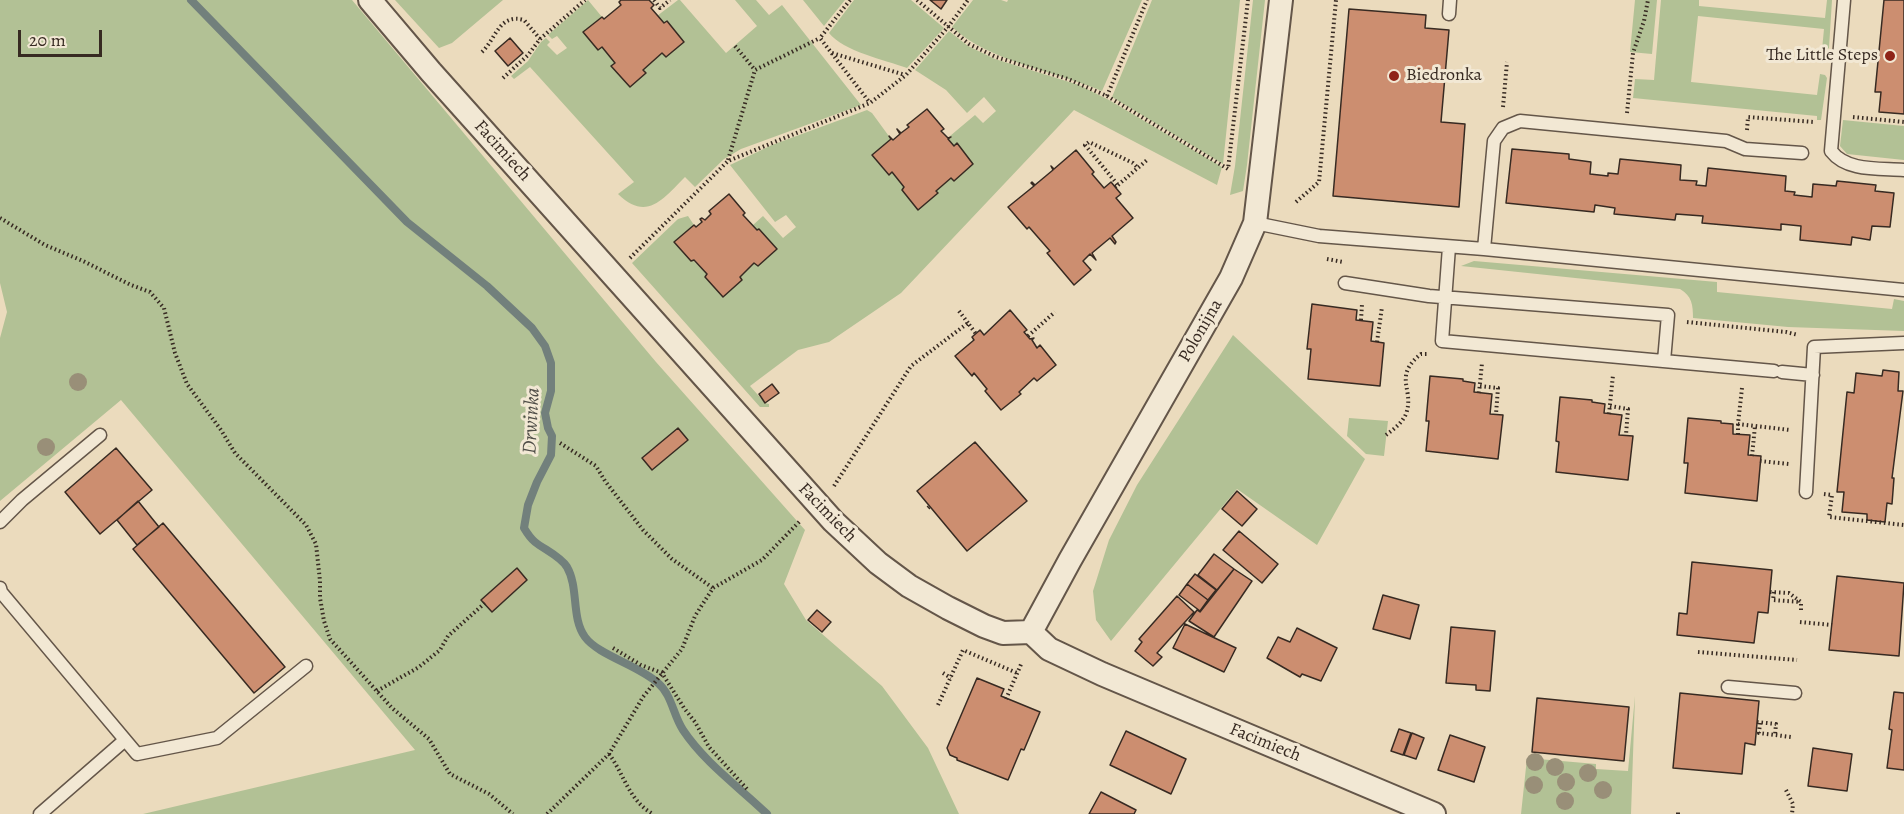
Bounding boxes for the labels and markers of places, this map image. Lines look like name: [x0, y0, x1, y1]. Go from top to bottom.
place label: The Little Steps: [1766, 45, 1878, 67]
marker: The Little Steps: [1883, 49, 1897, 63]
place label: Biedronka: [1406, 65, 1482, 87]
marker: Biedronka: [1387, 69, 1401, 83]

